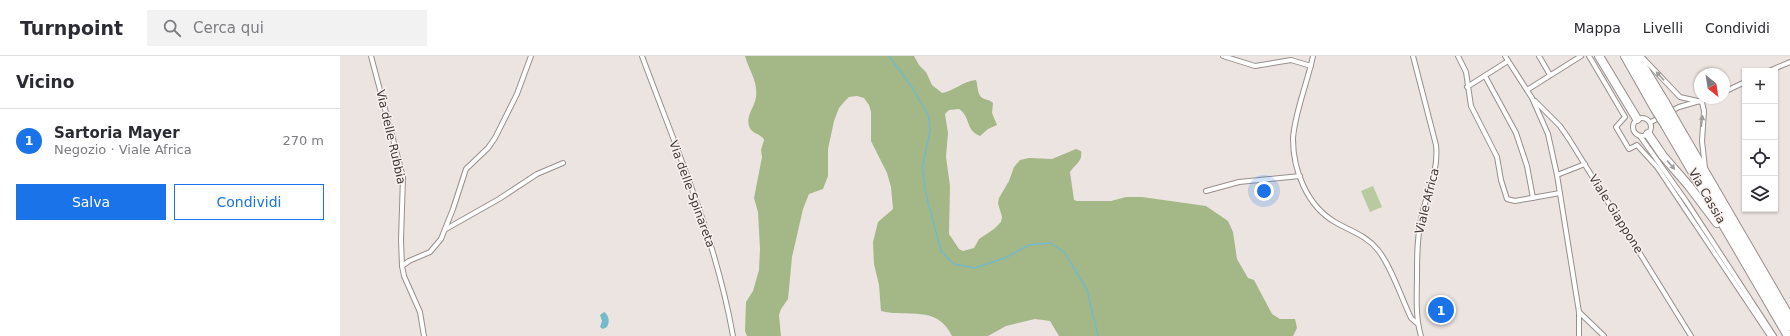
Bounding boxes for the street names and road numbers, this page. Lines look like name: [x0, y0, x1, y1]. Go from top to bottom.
street label: Via delle Rubbia: [373, 88, 409, 186]
street label: Via delle Spinareta: [666, 139, 718, 249]
street label: Via Cassia: [1686, 166, 1728, 226]
street label: Viale Africa: [1412, 167, 1442, 235]
street label: Viale Giappone: [1586, 172, 1646, 256]

